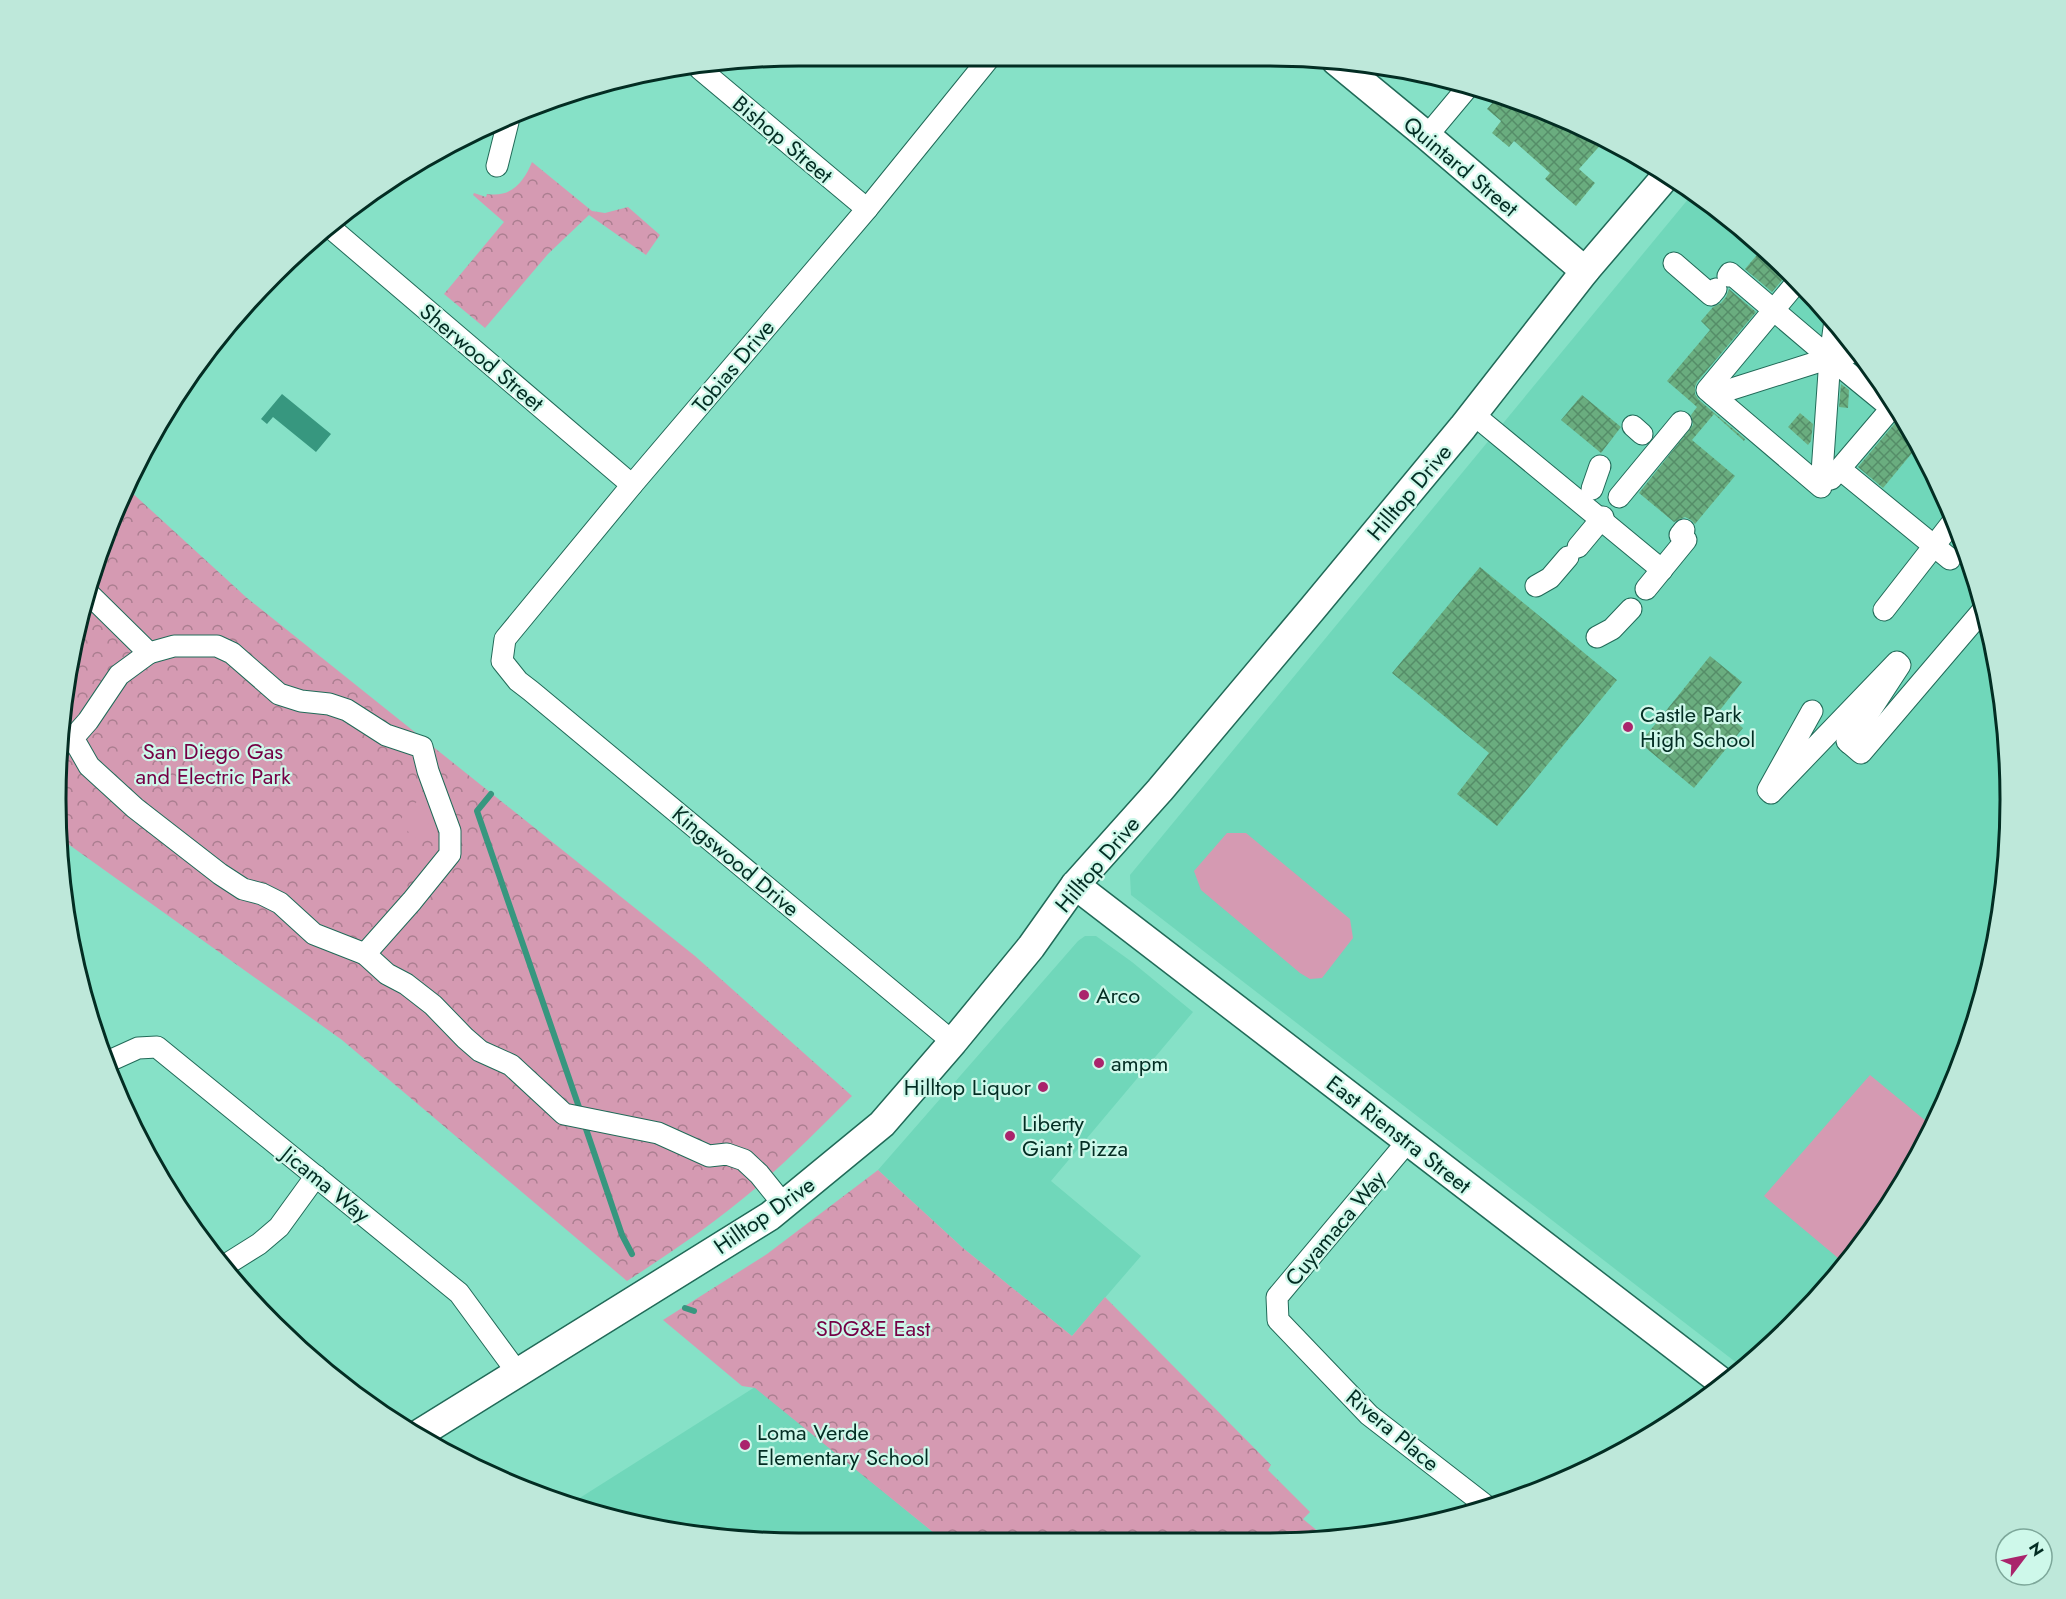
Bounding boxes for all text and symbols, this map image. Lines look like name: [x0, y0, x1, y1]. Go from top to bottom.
street label: Bishop Street: [726, 88, 841, 191]
street label: Quintard Street: [1397, 108, 1526, 224]
street label: Sherwood Street: [413, 295, 552, 419]
street label: Tobias Drive: [684, 312, 782, 420]
street label: Hilltop Drive: [1359, 437, 1459, 547]
place label: Castle Park High School: [1640, 698, 1755, 755]
marker: Castle Park High School: [1621, 720, 1635, 734]
park label: San Diego Gas and Electric Park: [135, 735, 291, 792]
street label: Kingswood Drive: [665, 798, 807, 924]
street label: Hilltop Drive: [1047, 809, 1147, 919]
place label: Arco: [1096, 979, 1140, 1011]
marker: Arco: [1077, 988, 1091, 1002]
place label: ampm: [1111, 1047, 1168, 1079]
marker: ampm: [1092, 1056, 1106, 1070]
street label: East Rienstra Street: [1320, 1067, 1479, 1201]
place label: Hilltop Liquor: [904, 1071, 1031, 1103]
marker: Hilltop Liquor: [1036, 1080, 1050, 1094]
place label: Liberty Giant Pizza: [1022, 1107, 1128, 1164]
marker: Liberty Giant Pizza: [1003, 1129, 1017, 1143]
street label: Jicama Way: [272, 1136, 378, 1230]
street label: Cuyamaca Way: [1277, 1163, 1393, 1293]
street label: Hilltop Drive: [707, 1168, 821, 1262]
park label: SDG&E East: [816, 1312, 931, 1344]
street label: Rivera Place: [1339, 1381, 1447, 1479]
place label: Loma Verde Elementary School: [757, 1416, 929, 1473]
marker: Loma Verde Elementary School: [738, 1438, 752, 1452]
north arrow: [1994, 1527, 2054, 1587]
text: N: [2023, 1538, 2049, 1561]

